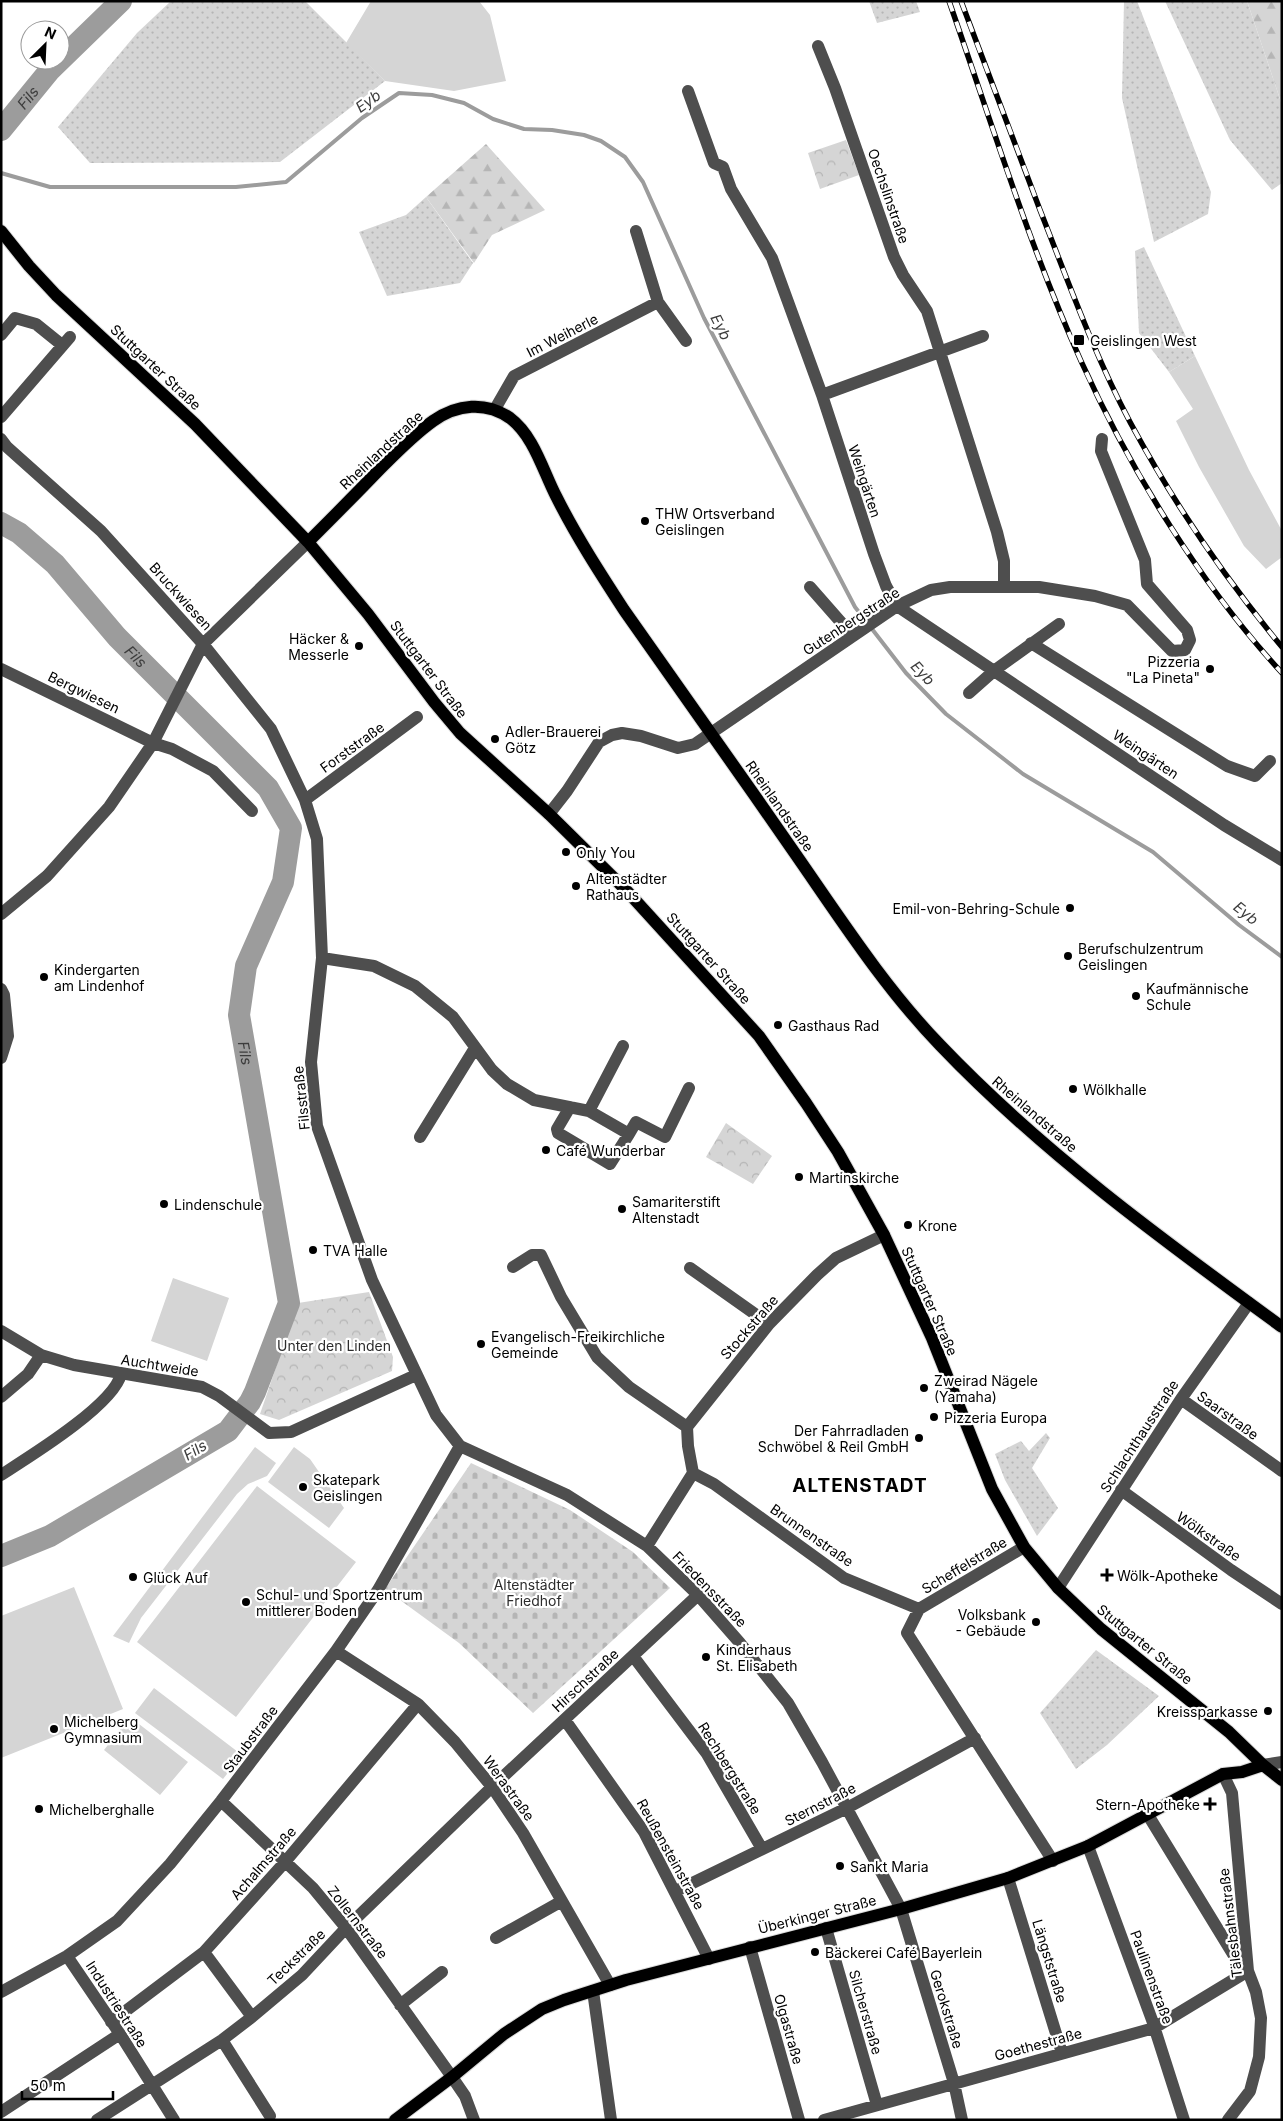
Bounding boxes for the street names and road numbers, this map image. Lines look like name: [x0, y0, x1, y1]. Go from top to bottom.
street label: Oechslinstraße: [865, 146, 913, 246]
street label: Im Weiherle: [523, 310, 601, 360]
street label: Stuttgarter Straße: [107, 321, 205, 413]
street label: Rheinlandstraße: [336, 407, 426, 493]
street label: Weingärten: [845, 442, 885, 520]
street label: Bruckwiesen: [146, 559, 216, 633]
street label: Gutenbergstraße: [799, 583, 903, 659]
street label: Stuttgarter Straße: [387, 617, 471, 721]
street label: Bergwiesen: [45, 667, 123, 717]
street label: Forststraße: [317, 718, 387, 776]
street label: Weingärten: [1110, 726, 1182, 782]
street label: Rheinlandstraße: [742, 757, 818, 855]
street label: Stuttgarter Straße: [663, 909, 755, 1007]
street label: Filsstraße: [289, 1065, 313, 1131]
street label: Rheinlandstraße: [989, 1072, 1081, 1156]
street label: Stuttgarter Straße: [898, 1244, 962, 1358]
street label: Stockstraße: [717, 1291, 781, 1363]
street label: Auchtweide: [120, 1350, 200, 1380]
street label: Schlachthausstraße: [1096, 1376, 1182, 1496]
street label: Saarstraße: [1194, 1387, 1262, 1443]
street label: Brunnenstraße: [767, 1500, 857, 1570]
street label: Wölkstraße: [1174, 1508, 1244, 1564]
street label: Scheffelstraße: [918, 1533, 1010, 1597]
street label: Friedensstraße: [669, 1547, 751, 1631]
street label: Stuttgarter Straße: [1094, 1600, 1196, 1688]
street label: Hirschstraße: [548, 1645, 622, 1715]
street label: Staubstraße: [219, 1702, 281, 1776]
street label: Rechbergstraße: [695, 1719, 765, 1817]
street label: Werastraße: [480, 1752, 538, 1824]
street label: Sternstraße: [782, 1779, 858, 1829]
street label: Reußensteinstraße: [634, 1796, 708, 1912]
street label: Achalmstraße: [227, 1823, 299, 1903]
street label: Tälesbahnstraße: [1215, 1867, 1245, 1979]
street label: Zollernstraße: [324, 1882, 392, 1962]
street label: Überkinger Straße: [756, 1891, 878, 1937]
street label: Längststraße: [1029, 1917, 1071, 2005]
street label: Teckstraße: [264, 1925, 328, 1989]
street label: Paulinenstraße: [1127, 1928, 1177, 2026]
street label: Industriestraße: [83, 1958, 151, 2050]
street label: Gerokstraße: [927, 1967, 967, 2051]
street label: Silcherstraße: [846, 1968, 886, 2056]
street label: Olgastraße: [771, 1992, 807, 2066]
street label: Goethestraße: [992, 2024, 1084, 2064]

